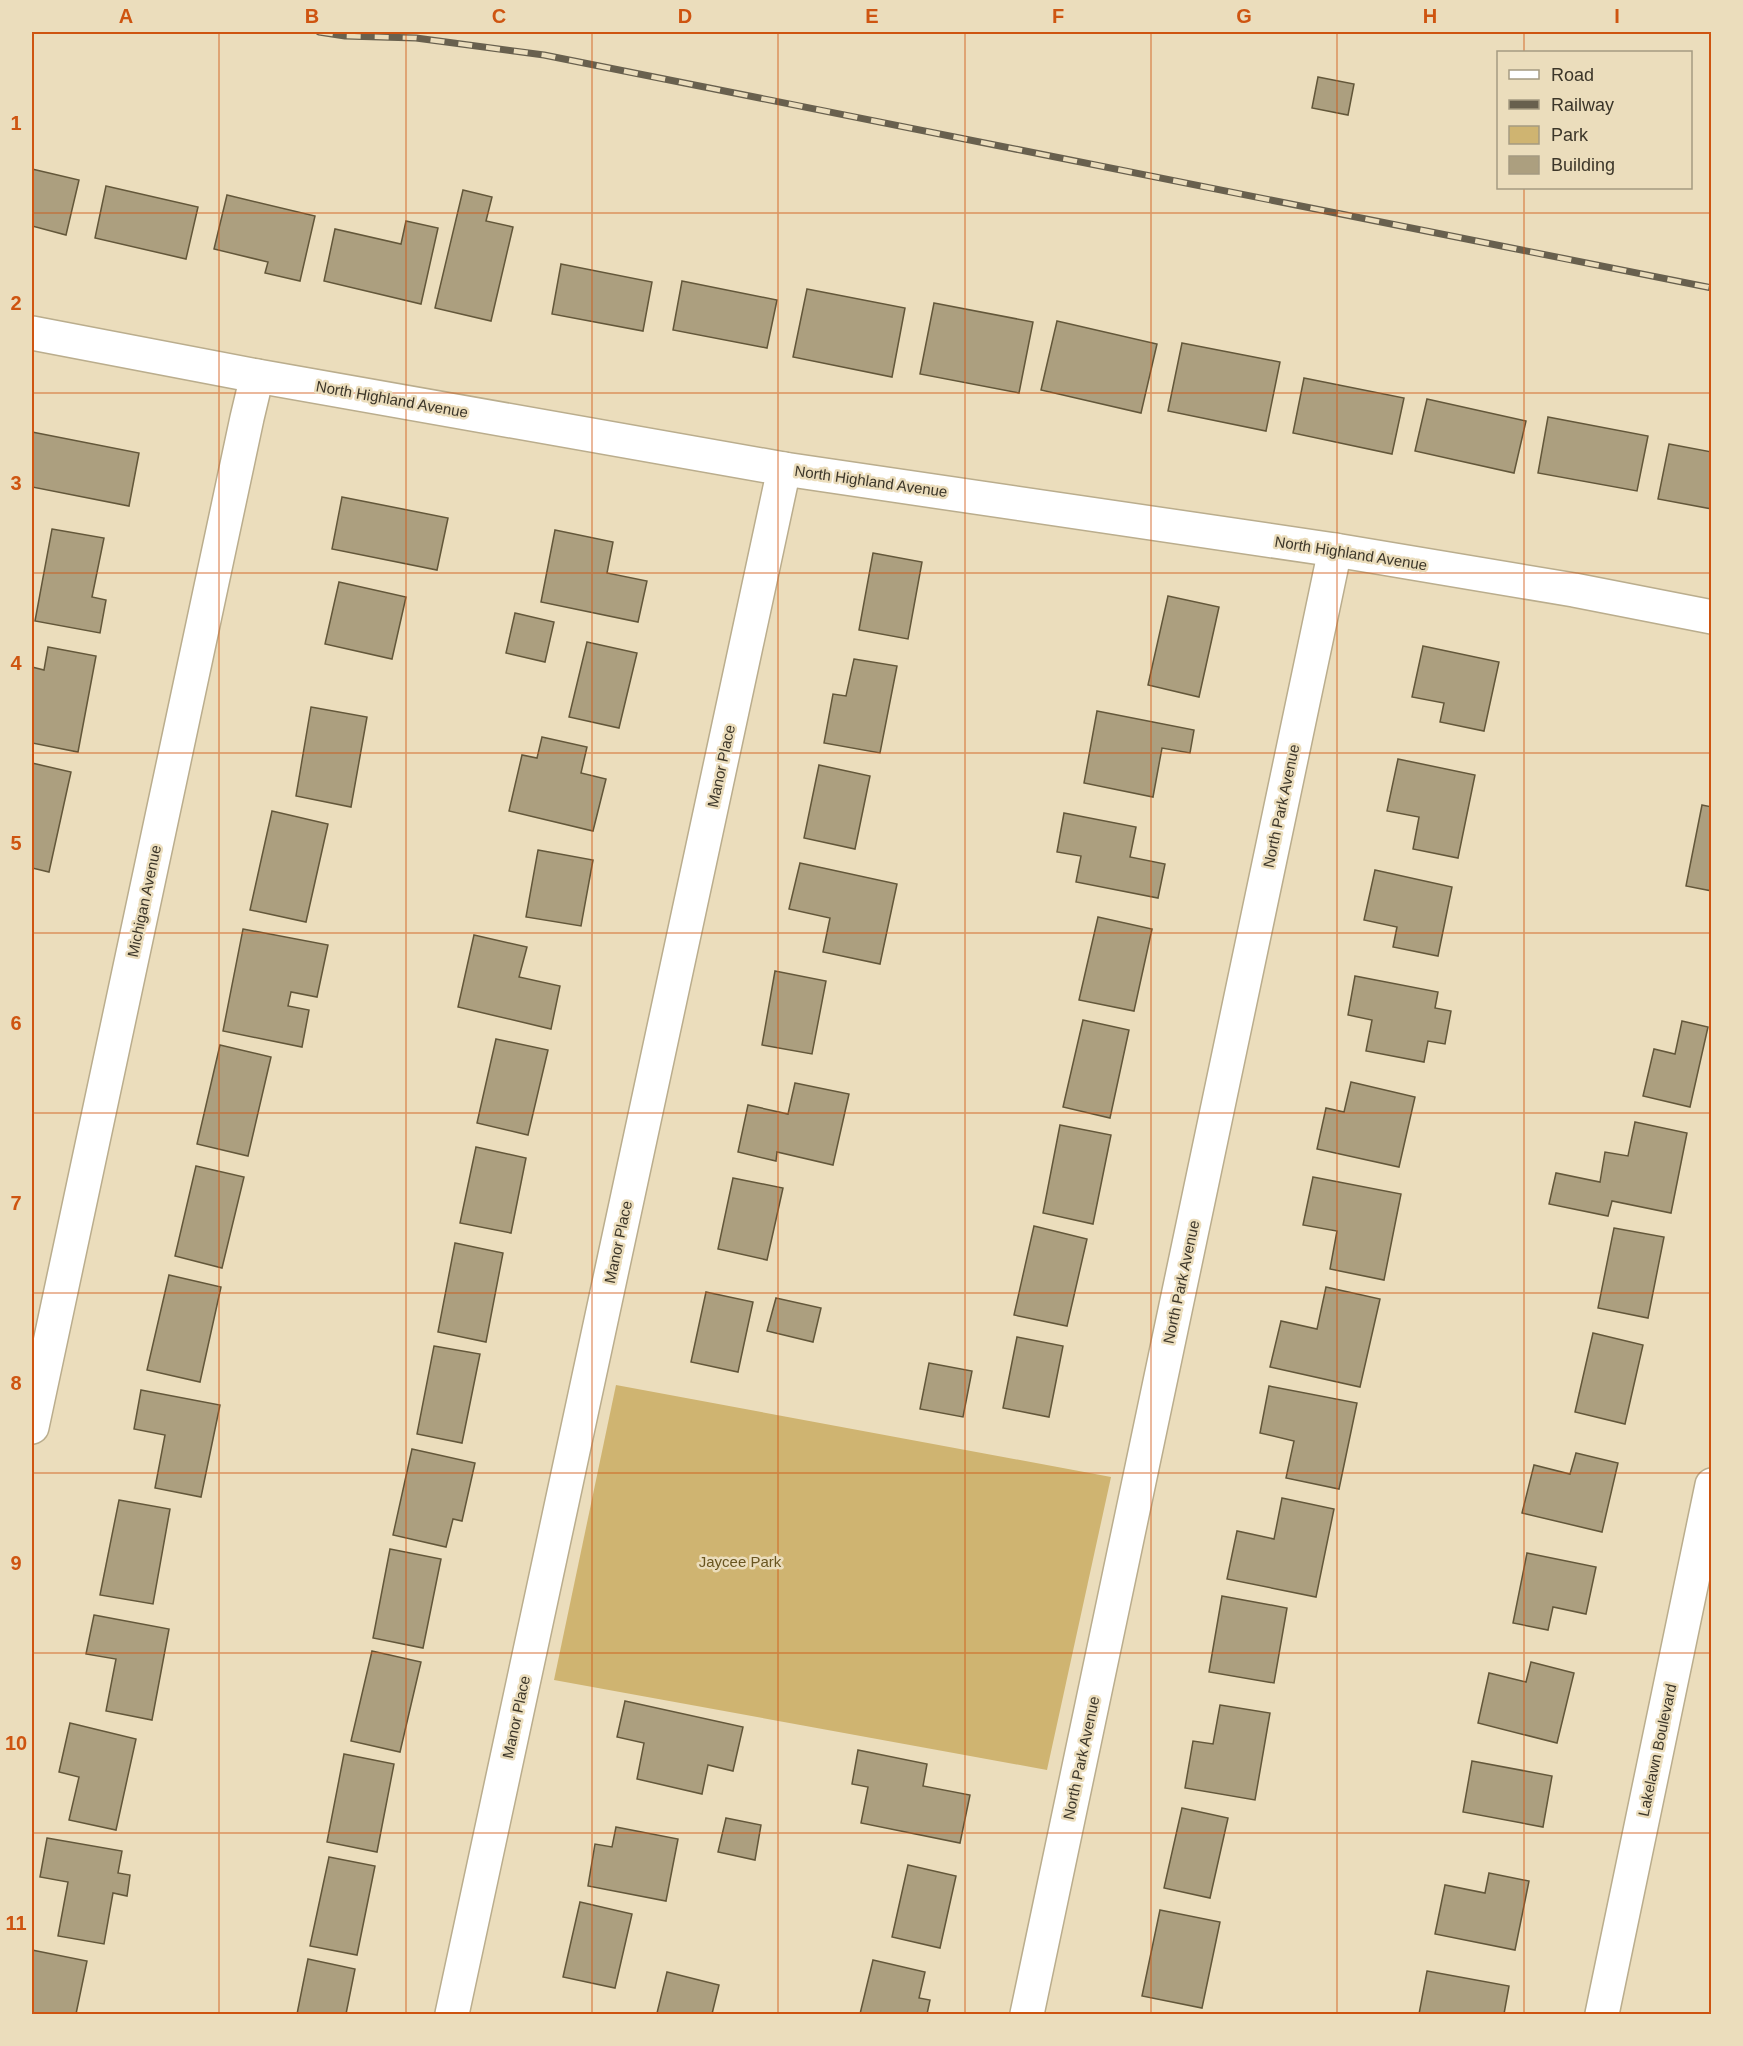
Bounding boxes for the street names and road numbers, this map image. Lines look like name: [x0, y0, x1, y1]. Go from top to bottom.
street label: North Highland Avenue: [315, 377, 469, 421]
street label: North Highland Avenue: [794, 462, 948, 500]
street label: North Highland Avenue: [1274, 533, 1428, 573]
street label: Manor Place: [704, 723, 738, 809]
street label: North Park Avenue: [1260, 743, 1302, 869]
street label: Michigan Avenue: [124, 843, 164, 959]
street label: Manor Place: [601, 1199, 635, 1285]
street label: North Park Avenue: [1160, 1219, 1202, 1345]
street label: Manor Place: [499, 1674, 533, 1760]
street label: Lakelawn Boulevard: [1635, 1682, 1679, 1818]
street label: North Park Avenue: [1060, 1695, 1102, 1821]

